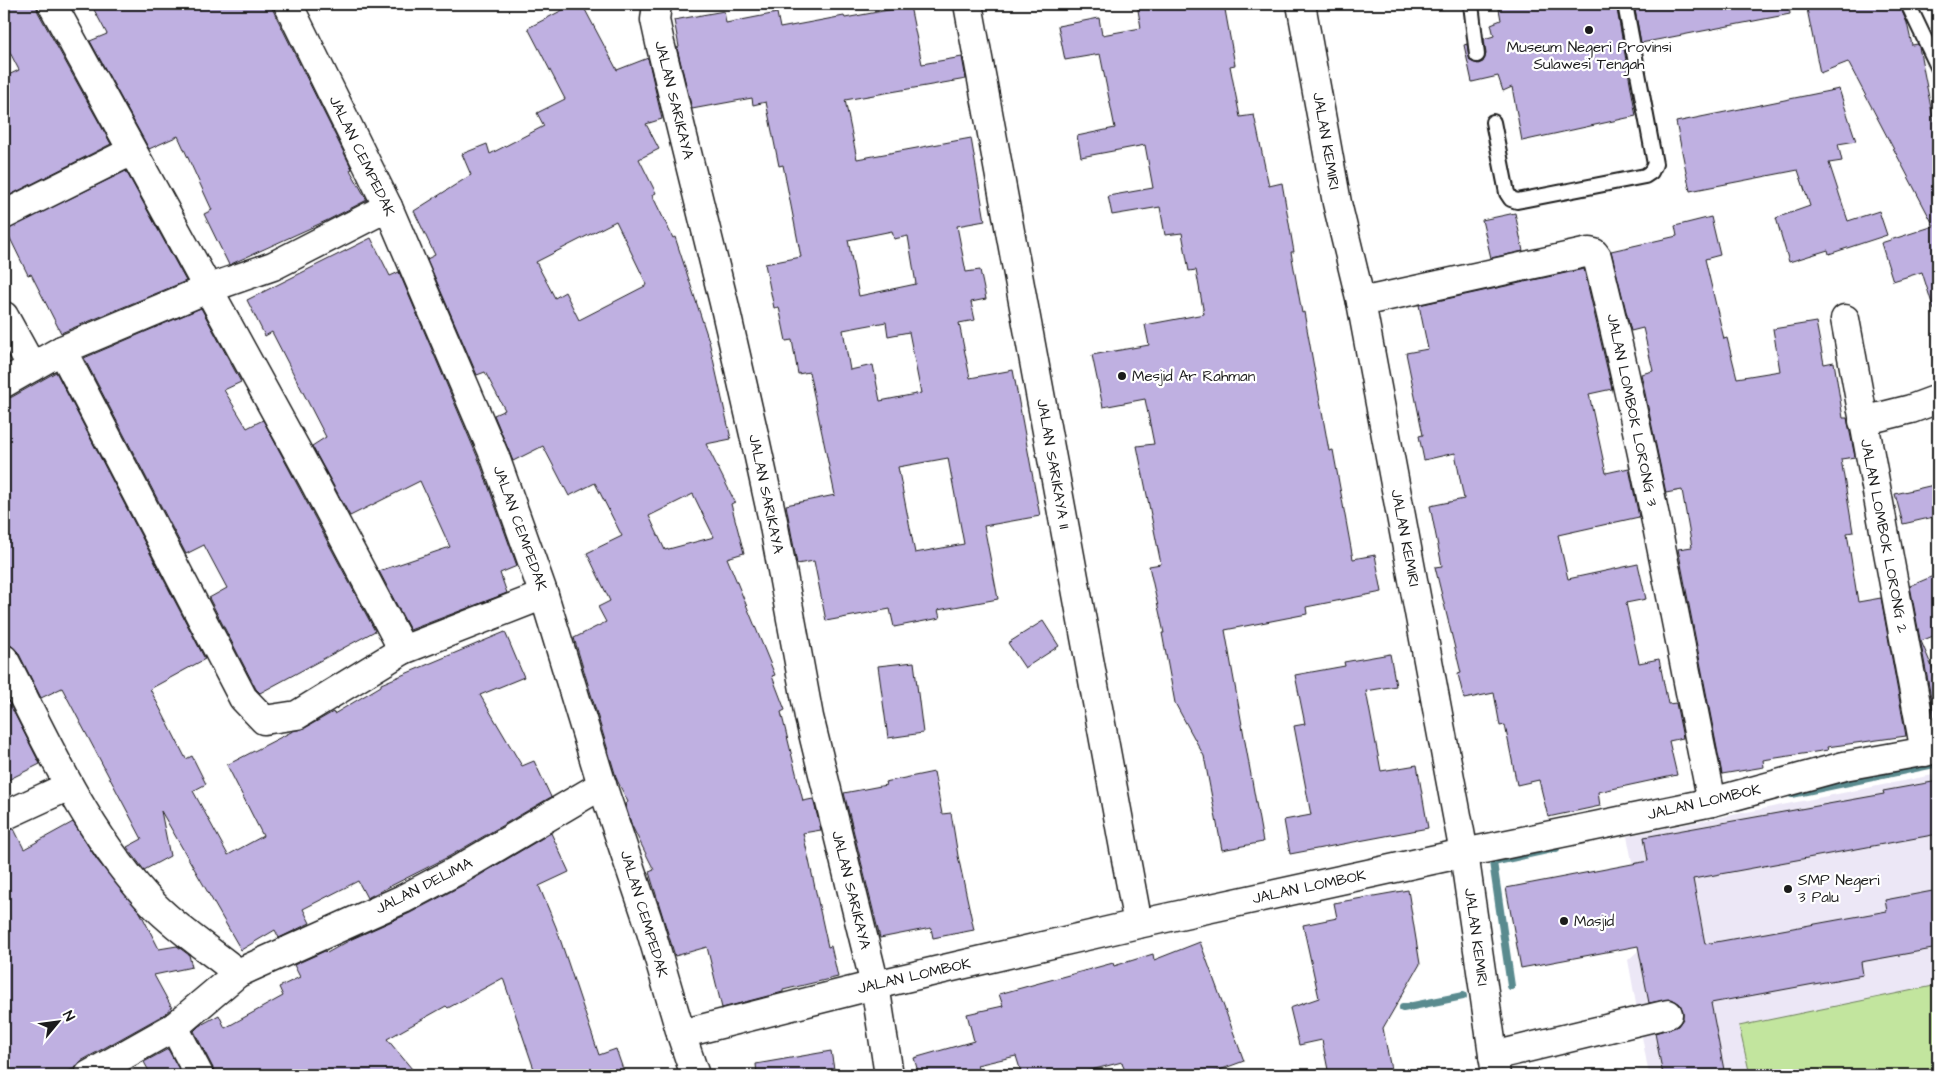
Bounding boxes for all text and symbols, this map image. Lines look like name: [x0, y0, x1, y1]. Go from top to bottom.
marker: Museum Negeri Provinsi Sulawesi Tengah: [1583, 24, 1595, 36]
place label: Museum Negeri Provinsi Sulawesi Tengah: [1507, 37, 1672, 76]
street label: JALAN SARIKAYA: [649, 39, 699, 162]
street label: JALAN KEMIRI: [1307, 91, 1345, 191]
street label: JALAN CEMPEDAK: [324, 92, 400, 220]
street label: JALAN LOMBOK LORONG 3: [1601, 312, 1663, 508]
place label: Mesjid Ar Rahman: [1132, 366, 1256, 387]
marker: Mesjid Ar Rahman: [1116, 370, 1128, 382]
street label: JALAN SARIKAYA II: [1031, 397, 1075, 531]
street label: JALAN SARIKAYA: [743, 432, 789, 556]
street label: JALAN LOMBOK LORONG 2: [1855, 437, 1913, 635]
street label: JALAN CEMPEDAK: [488, 463, 552, 593]
street label: JALAN KEMIRI: [1385, 488, 1425, 588]
street label: JALAN LOMBOK: [1645, 779, 1763, 825]
street label: JALAN SARIKAYA: [826, 829, 876, 952]
street label: JALAN CEMPEDAK: [615, 848, 673, 980]
street label: JALAN DELIMA: [372, 852, 476, 919]
street label: JALAN LOMBOK: [1250, 865, 1368, 909]
place label: SMP Negeri 3 Palu: [1798, 870, 1880, 908]
marker: SMP Negeri 3 Palu: [1782, 883, 1794, 895]
street label: JALAN KEMIRI: [1459, 887, 1493, 987]
place label: Masjid: [1574, 911, 1615, 932]
marker: Masjid: [1558, 915, 1570, 927]
street label: JALAN LOMBOK: [855, 953, 973, 999]
north arrow: [32, 996, 82, 1046]
text: N: [58, 1007, 79, 1025]

